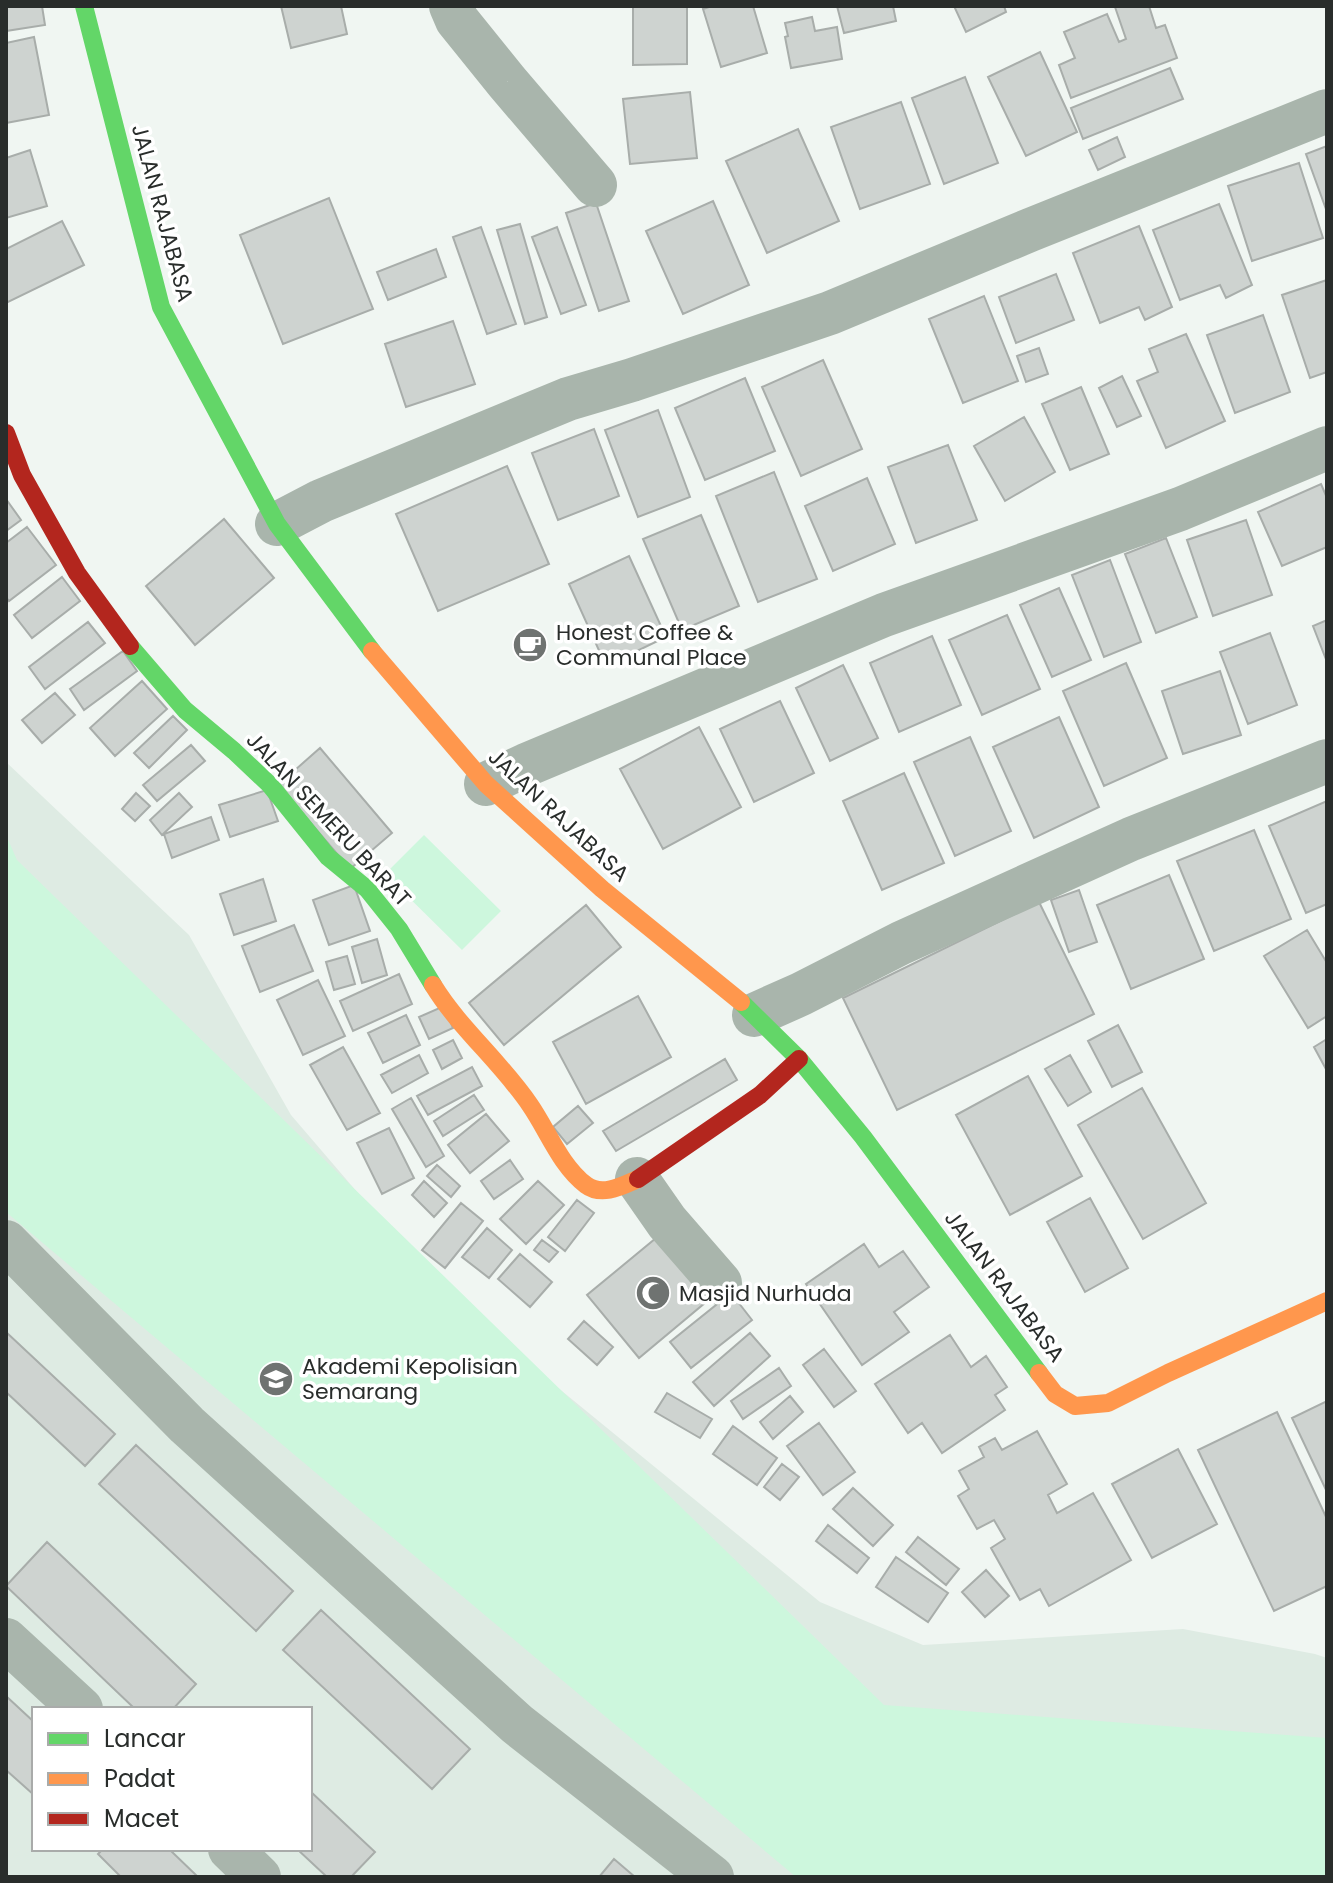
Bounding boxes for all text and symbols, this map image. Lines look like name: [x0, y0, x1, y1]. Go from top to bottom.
street label: JALAN RAJABASA: [124, 121, 201, 306]
place label: Honest Coffee & Communal Place: [556, 617, 747, 673]
cafe icon: Honest Coffee & Communal Place: [511, 626, 549, 664]
street label: JALAN SEMERU BARAT: [239, 725, 418, 914]
street label: JALAN RAJABASA: [481, 742, 636, 889]
street label: JALAN RAJABASA: [937, 1204, 1072, 1369]
mosque icon: Masjid Nurhuda: [634, 1274, 672, 1312]
place label: Masjid Nurhuda: [679, 1278, 852, 1309]
place label: Akademi Kepolisian Semarang: [302, 1351, 518, 1407]
school or university icon: Akademi Kepolisian Semarang: [257, 1360, 295, 1398]
legend: [32, 1707, 312, 1851]
text: Lancar: [104, 1722, 186, 1755]
text: Padat: [104, 1762, 175, 1795]
text: Macet: [104, 1802, 179, 1835]

